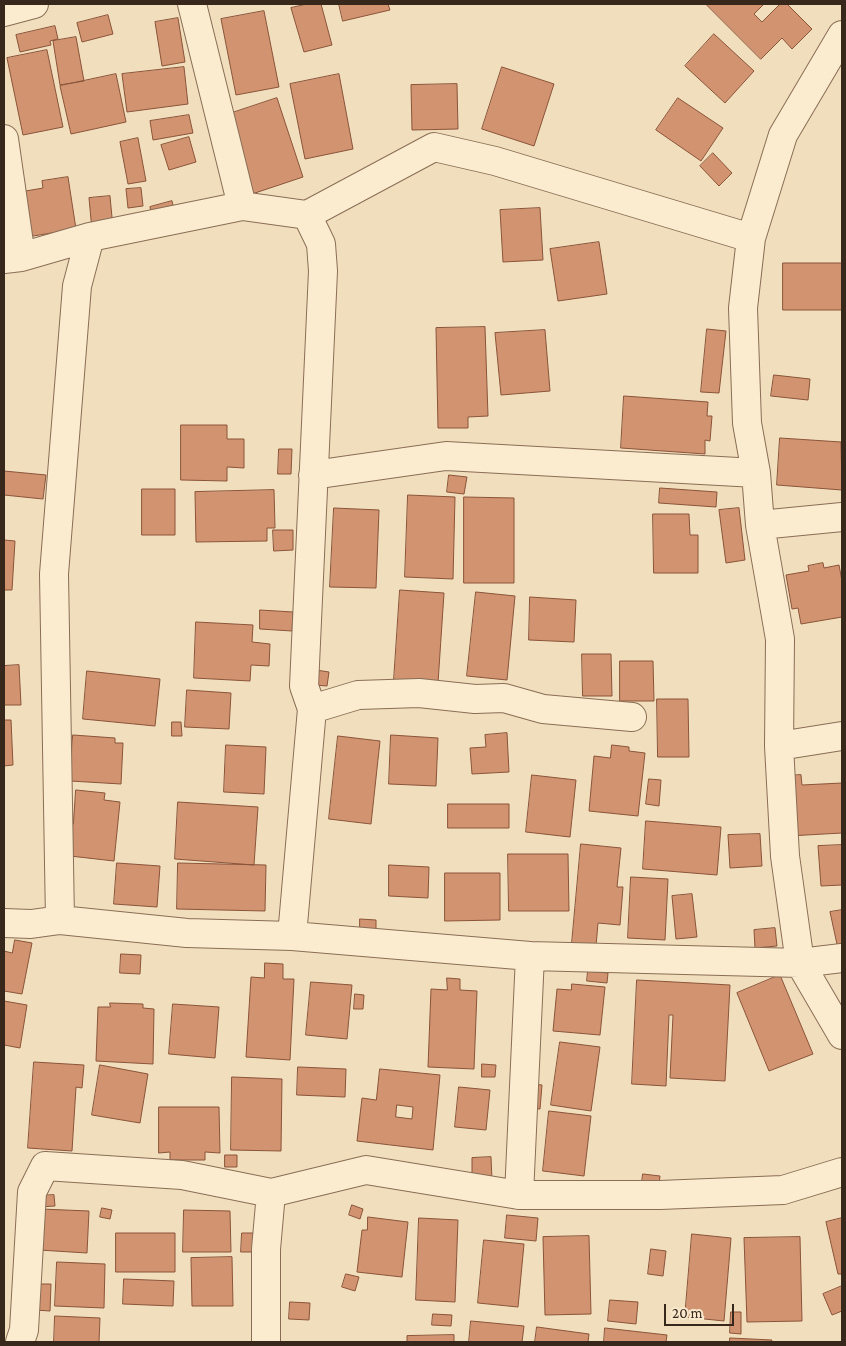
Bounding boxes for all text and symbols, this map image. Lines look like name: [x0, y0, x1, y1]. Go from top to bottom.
scale bar: [666, 1294, 736, 1326]
text: 20 m: [672, 1305, 703, 1321]

